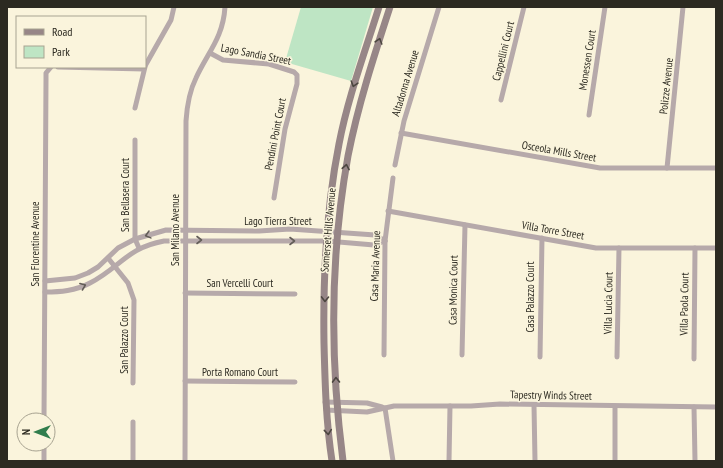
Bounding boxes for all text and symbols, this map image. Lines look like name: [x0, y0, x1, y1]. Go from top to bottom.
legend: [16, 16, 146, 68]
street label: Cappellini Court: [489, 20, 517, 82]
text: Road: [52, 24, 72, 39]
street label: Monessen Court: [575, 29, 599, 91]
one-way arrow: [374, 38, 383, 45]
street label: Lago Sandia Street: [220, 40, 292, 68]
text: Park: [52, 44, 70, 59]
street label: Altadonna Avenue: [388, 48, 422, 118]
street label: Polizze Avenue: [656, 57, 676, 115]
one-way arrow: [350, 81, 359, 88]
street label: Pendini Point Court: [261, 97, 289, 171]
street label: Osceola Mills Street: [521, 138, 597, 164]
street label: San Bellasera Court: [118, 158, 132, 232]
one-way arrow: [342, 164, 350, 170]
street label: Somerset Hills Avenue: [317, 187, 339, 273]
street label: San Milano Avenue: [168, 194, 182, 266]
street label: San Florentine Avenue: [28, 201, 42, 287]
street label: Lago Tierra Street: [244, 214, 312, 228]
street label: Villa Torre Street: [520, 217, 585, 242]
one-way arrow: [145, 230, 151, 238]
street label: Casa Maria Avenue: [367, 230, 383, 302]
one-way arrow: [196, 236, 202, 244]
one-way arrow: [289, 237, 295, 245]
street label: Casa Monica Court: [445, 255, 461, 325]
street label: Casa Palazzo Court: [523, 261, 537, 333]
street label: Villa Lucia Court: [600, 272, 616, 335]
street label: Villa Paola Court: [676, 272, 692, 337]
street label: San Vercelli Court: [207, 276, 273, 290]
one-way arrow: [79, 283, 86, 291]
one-way arrow: [320, 296, 329, 302]
street label: San Palazzo Court: [117, 306, 131, 374]
street label: Porta Romano Court: [202, 365, 278, 379]
one-way arrow: [332, 377, 340, 383]
street label: Tapestry Winds Street: [510, 387, 592, 403]
north arrow: [16, 412, 56, 452]
one-way arrow: [323, 428, 332, 435]
text: N: [19, 429, 33, 435]

